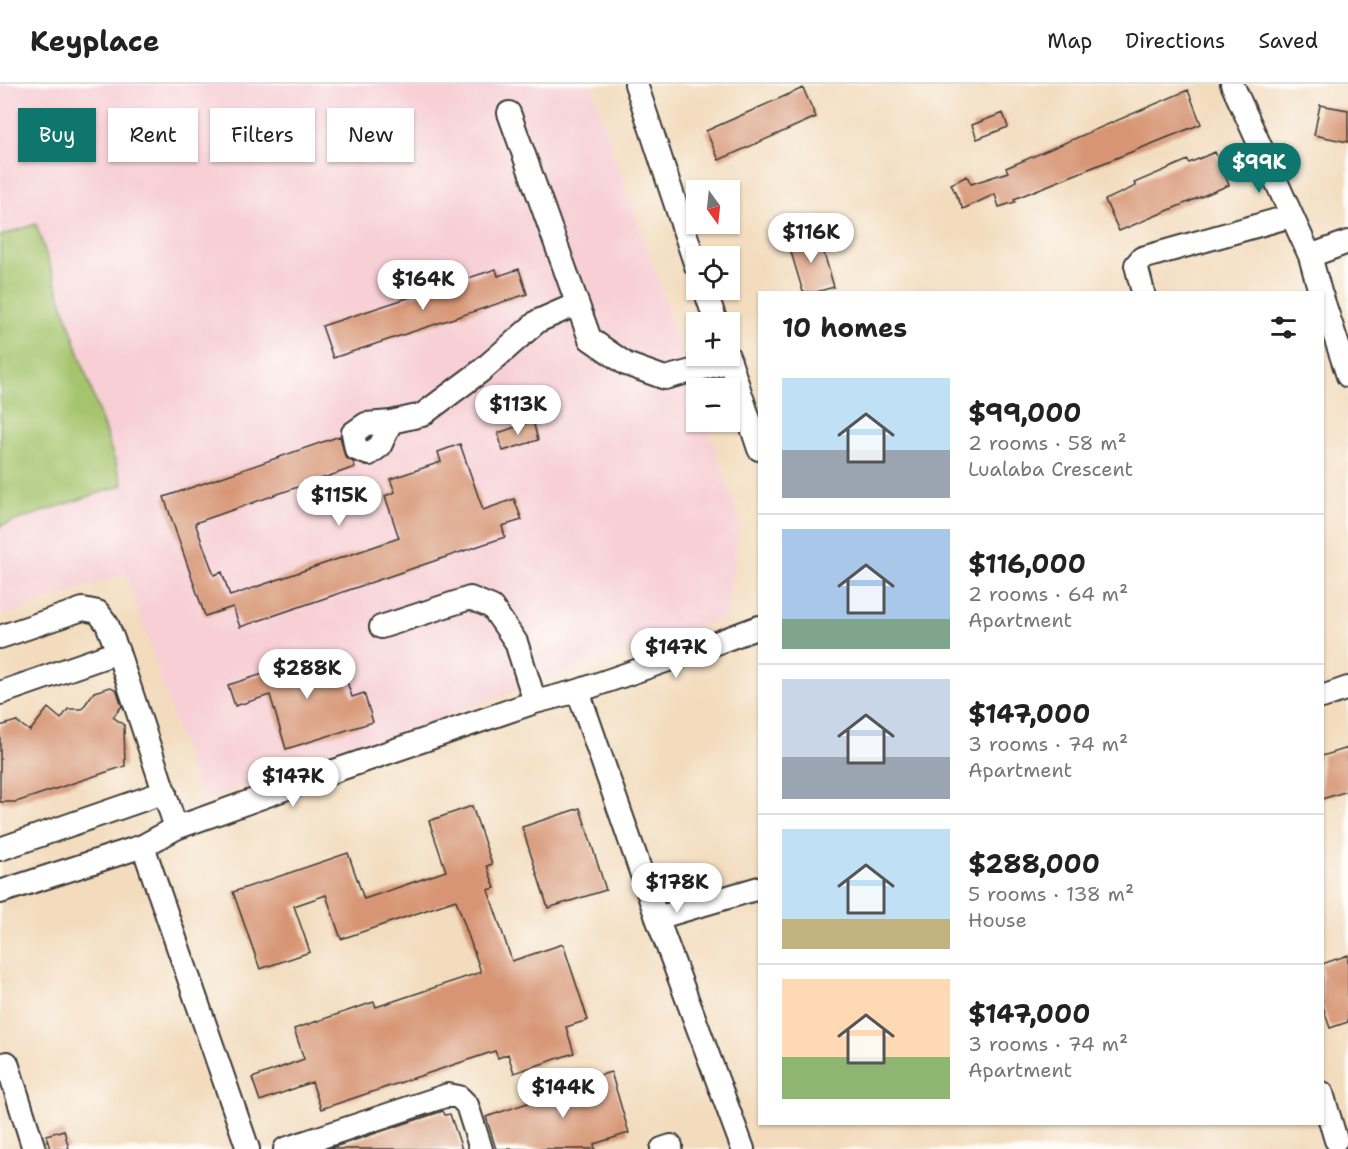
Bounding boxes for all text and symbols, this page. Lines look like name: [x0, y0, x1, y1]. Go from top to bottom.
text: Keyplace: [30, 22, 160, 60]
text: Map: [1047, 27, 1092, 55]
text: Directions: [1125, 27, 1225, 55]
text: Saved: [1258, 27, 1318, 55]
chip: Buy: [18, 108, 96, 162]
chip: Rent: [108, 108, 198, 162]
chip: Filters: [210, 108, 315, 162]
chip: New: [327, 108, 414, 162]
pin: $99K: [1223, 143, 1295, 194]
text: $99K: [1232, 149, 1286, 175]
north arrow: [686, 180, 740, 234]
map controls: [686, 180, 740, 432]
pin: $116K: [769, 213, 853, 264]
text: $116K: [782, 219, 840, 245]
button: locate: [686, 246, 740, 300]
pin: $164K: [381, 260, 465, 311]
text: $164K: [391, 266, 455, 292]
text: 10 homes: [782, 310, 907, 345]
icon: filters: [1267, 311, 1300, 344]
button: +: [686, 312, 740, 366]
button: −: [686, 378, 740, 432]
pin: $113K: [476, 385, 560, 436]
text: $113K: [489, 391, 547, 417]
text: $99,000: [968, 395, 1082, 430]
icon: home: [830, 402, 902, 474]
text: 2 rooms · 58 m²: [968, 430, 1127, 456]
text: Lualaba Crescent: [968, 456, 1133, 482]
pin: $115K: [297, 476, 381, 527]
text: $115K: [311, 482, 367, 508]
text: $116,000: [968, 546, 1086, 581]
icon: home: [830, 553, 902, 625]
text: 2 rooms · 64 m²: [968, 581, 1128, 607]
text: Apartment: [968, 607, 1072, 633]
pin: $147K: [634, 628, 718, 679]
text: $147K: [645, 634, 707, 660]
pin: $288K: [265, 649, 349, 700]
text: $288K: [273, 655, 341, 681]
text: $147,000: [968, 696, 1090, 731]
icon: home: [830, 703, 902, 775]
text: 3 rooms · 74 m²: [968, 731, 1128, 757]
pin: $147K: [251, 757, 335, 808]
text: Apartment: [968, 757, 1072, 783]
text: $147K: [262, 763, 324, 789]
text: $288,000: [968, 846, 1100, 881]
icon: home: [830, 853, 902, 925]
pin: $178K: [635, 863, 719, 914]
text: $178K: [645, 869, 709, 895]
text: 5 rooms · 138 m²: [968, 881, 1134, 907]
text: House: [968, 907, 1027, 933]
text: $147,000: [968, 996, 1090, 1031]
icon: home: [830, 1003, 902, 1075]
text: 3 rooms · 74 m²: [968, 1031, 1128, 1057]
text: Apartment: [968, 1057, 1072, 1083]
pin: $144K: [521, 1068, 605, 1119]
text: $144K: [531, 1074, 595, 1100]

